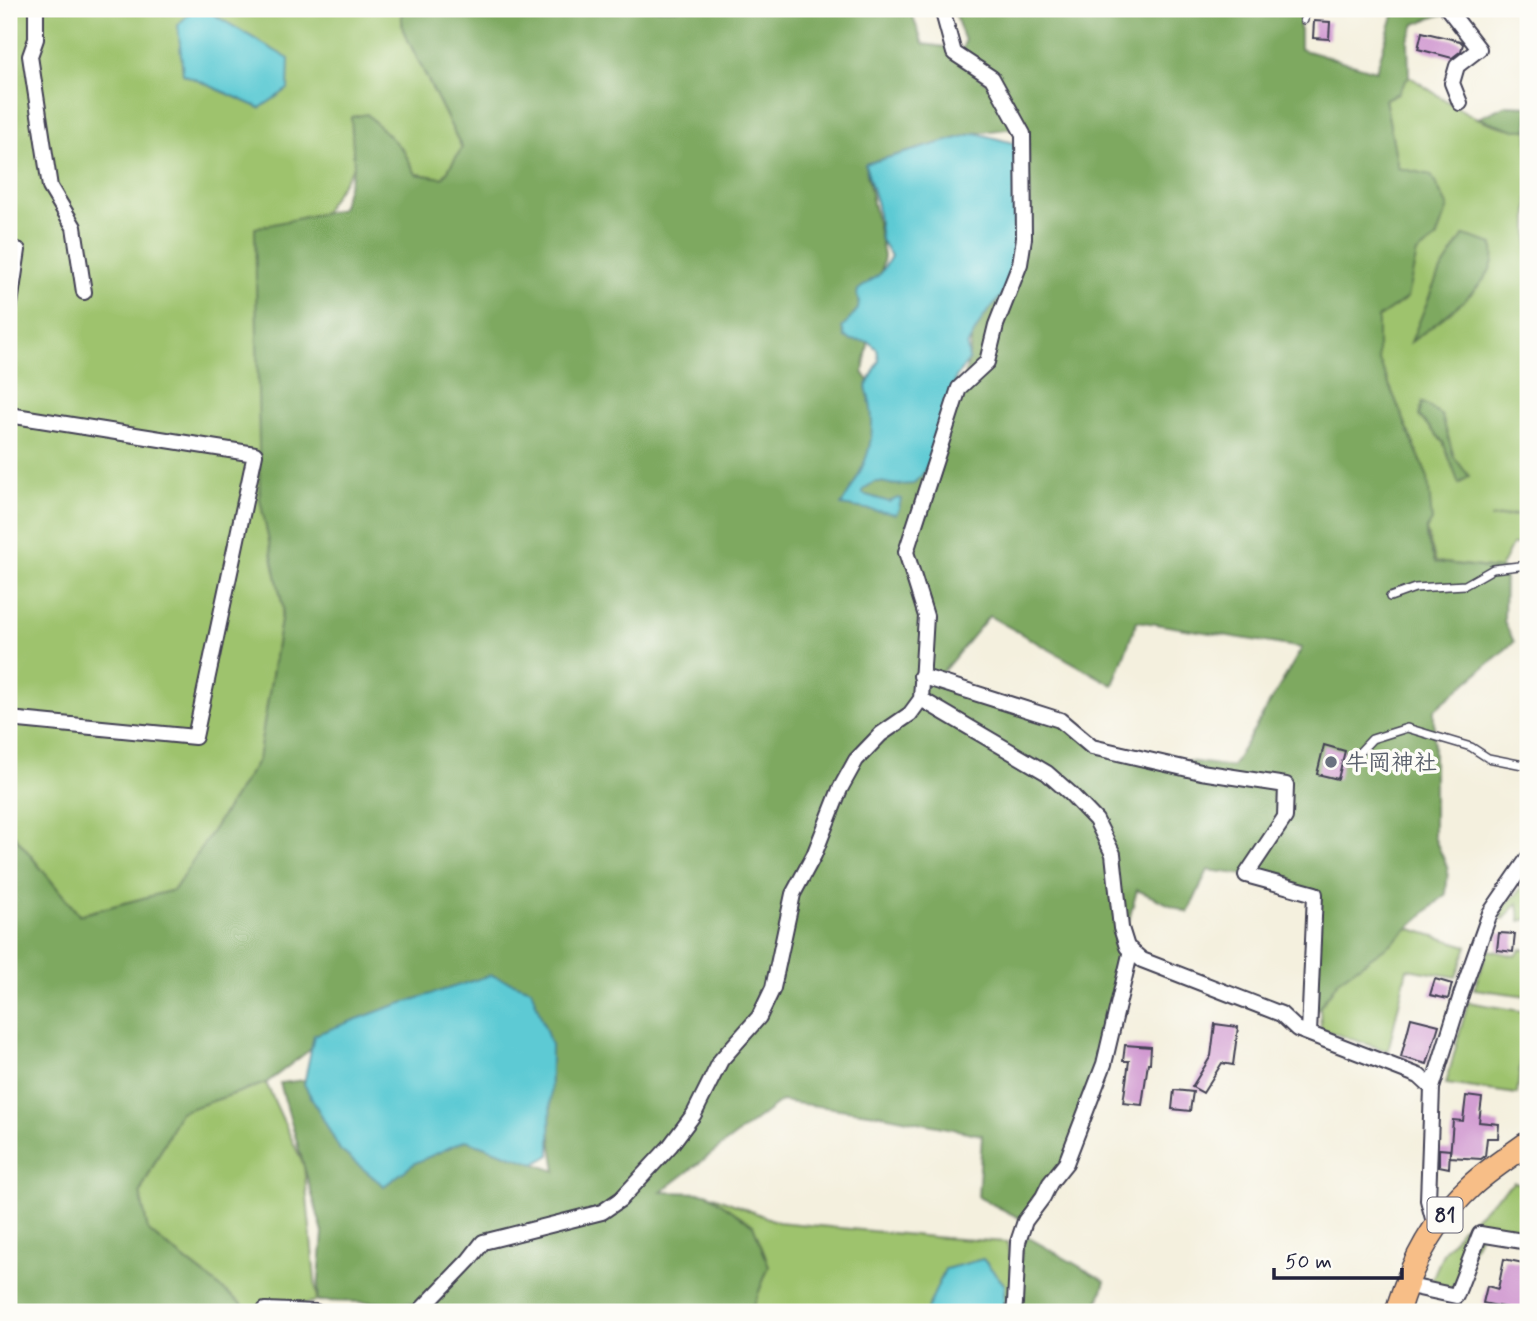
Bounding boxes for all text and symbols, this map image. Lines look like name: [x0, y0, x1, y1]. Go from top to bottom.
place label: 牛岡神社: [1345, 749, 1437, 779]
marker: 牛岡神社: [1323, 754, 1339, 770]
road number: 81: [1428, 1198, 1462, 1232]
scale bar: [1274, 1237, 1402, 1281]
text: 50 m: [1285, 1248, 1332, 1276]

